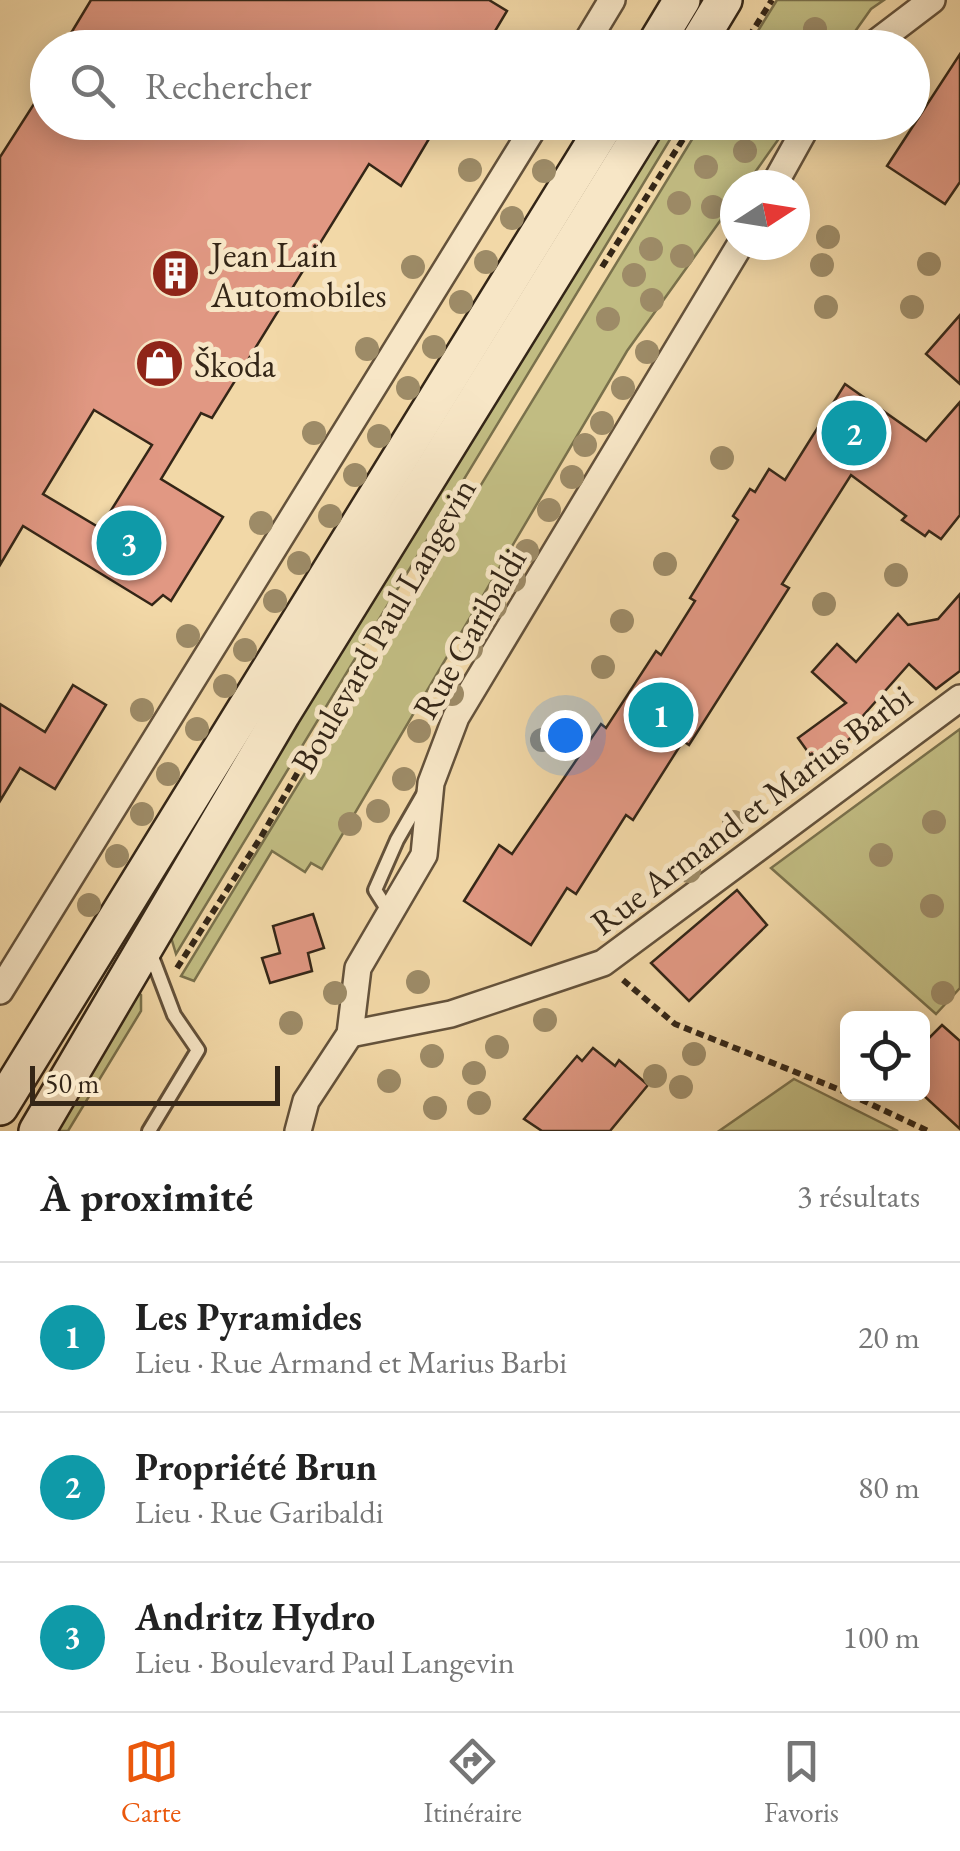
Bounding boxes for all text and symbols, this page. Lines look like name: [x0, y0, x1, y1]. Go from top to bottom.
search box: [30, 30, 930, 140]
icon: search: [65, 58, 120, 113]
text: Rechercher: [145, 61, 312, 110]
north arrow: [720, 170, 810, 260]
place label: Jean Lain Automobiles: [208, 232, 387, 317]
building icon: Jean Lain Automobiles: [150, 248, 202, 300]
shop icon: Škoda: [133, 338, 185, 390]
place label: Škoda: [194, 342, 276, 387]
pin: 2: [822, 396, 886, 470]
street label: Boulevard Paul Langevin: [280, 470, 486, 780]
pin: 3: [96, 506, 162, 580]
street label: Rue Garibaldi: [402, 540, 536, 726]
street label: Rue Armand et Marius Barbi: [581, 673, 921, 945]
pin: 1: [628, 678, 694, 752]
your location: [540, 710, 591, 761]
map controls: [840, 1011, 930, 1101]
button: locate: [840, 1011, 930, 1101]
scale bar: [30, 1061, 280, 1106]
text: 50 m: [45, 1065, 99, 1101]
text: À proximité: [40, 1169, 253, 1224]
text: 3 résultats: [797, 1175, 920, 1217]
text: Les Pyramides: [135, 1292, 362, 1341]
text: 1: [64, 1316, 81, 1358]
text: 20 m: [858, 1316, 920, 1358]
text: Lieu · Rue Armand et Marius Barbi: [135, 1341, 567, 1383]
text: Propriété Brun: [135, 1442, 377, 1491]
text: 2: [64, 1466, 81, 1508]
text: 80 m: [858, 1466, 920, 1508]
text: Lieu · Rue Garibaldi: [135, 1491, 384, 1533]
text: Andritz Hydro: [135, 1592, 375, 1641]
text: 3: [64, 1616, 81, 1658]
text: 100 m: [843, 1616, 920, 1658]
text: Lieu · Boulevard Paul Langevin: [135, 1641, 515, 1683]
tab: Carte: [121, 1734, 181, 1830]
tab: Itinéraire: [423, 1734, 522, 1830]
tab: Favoris: [764, 1734, 839, 1830]

